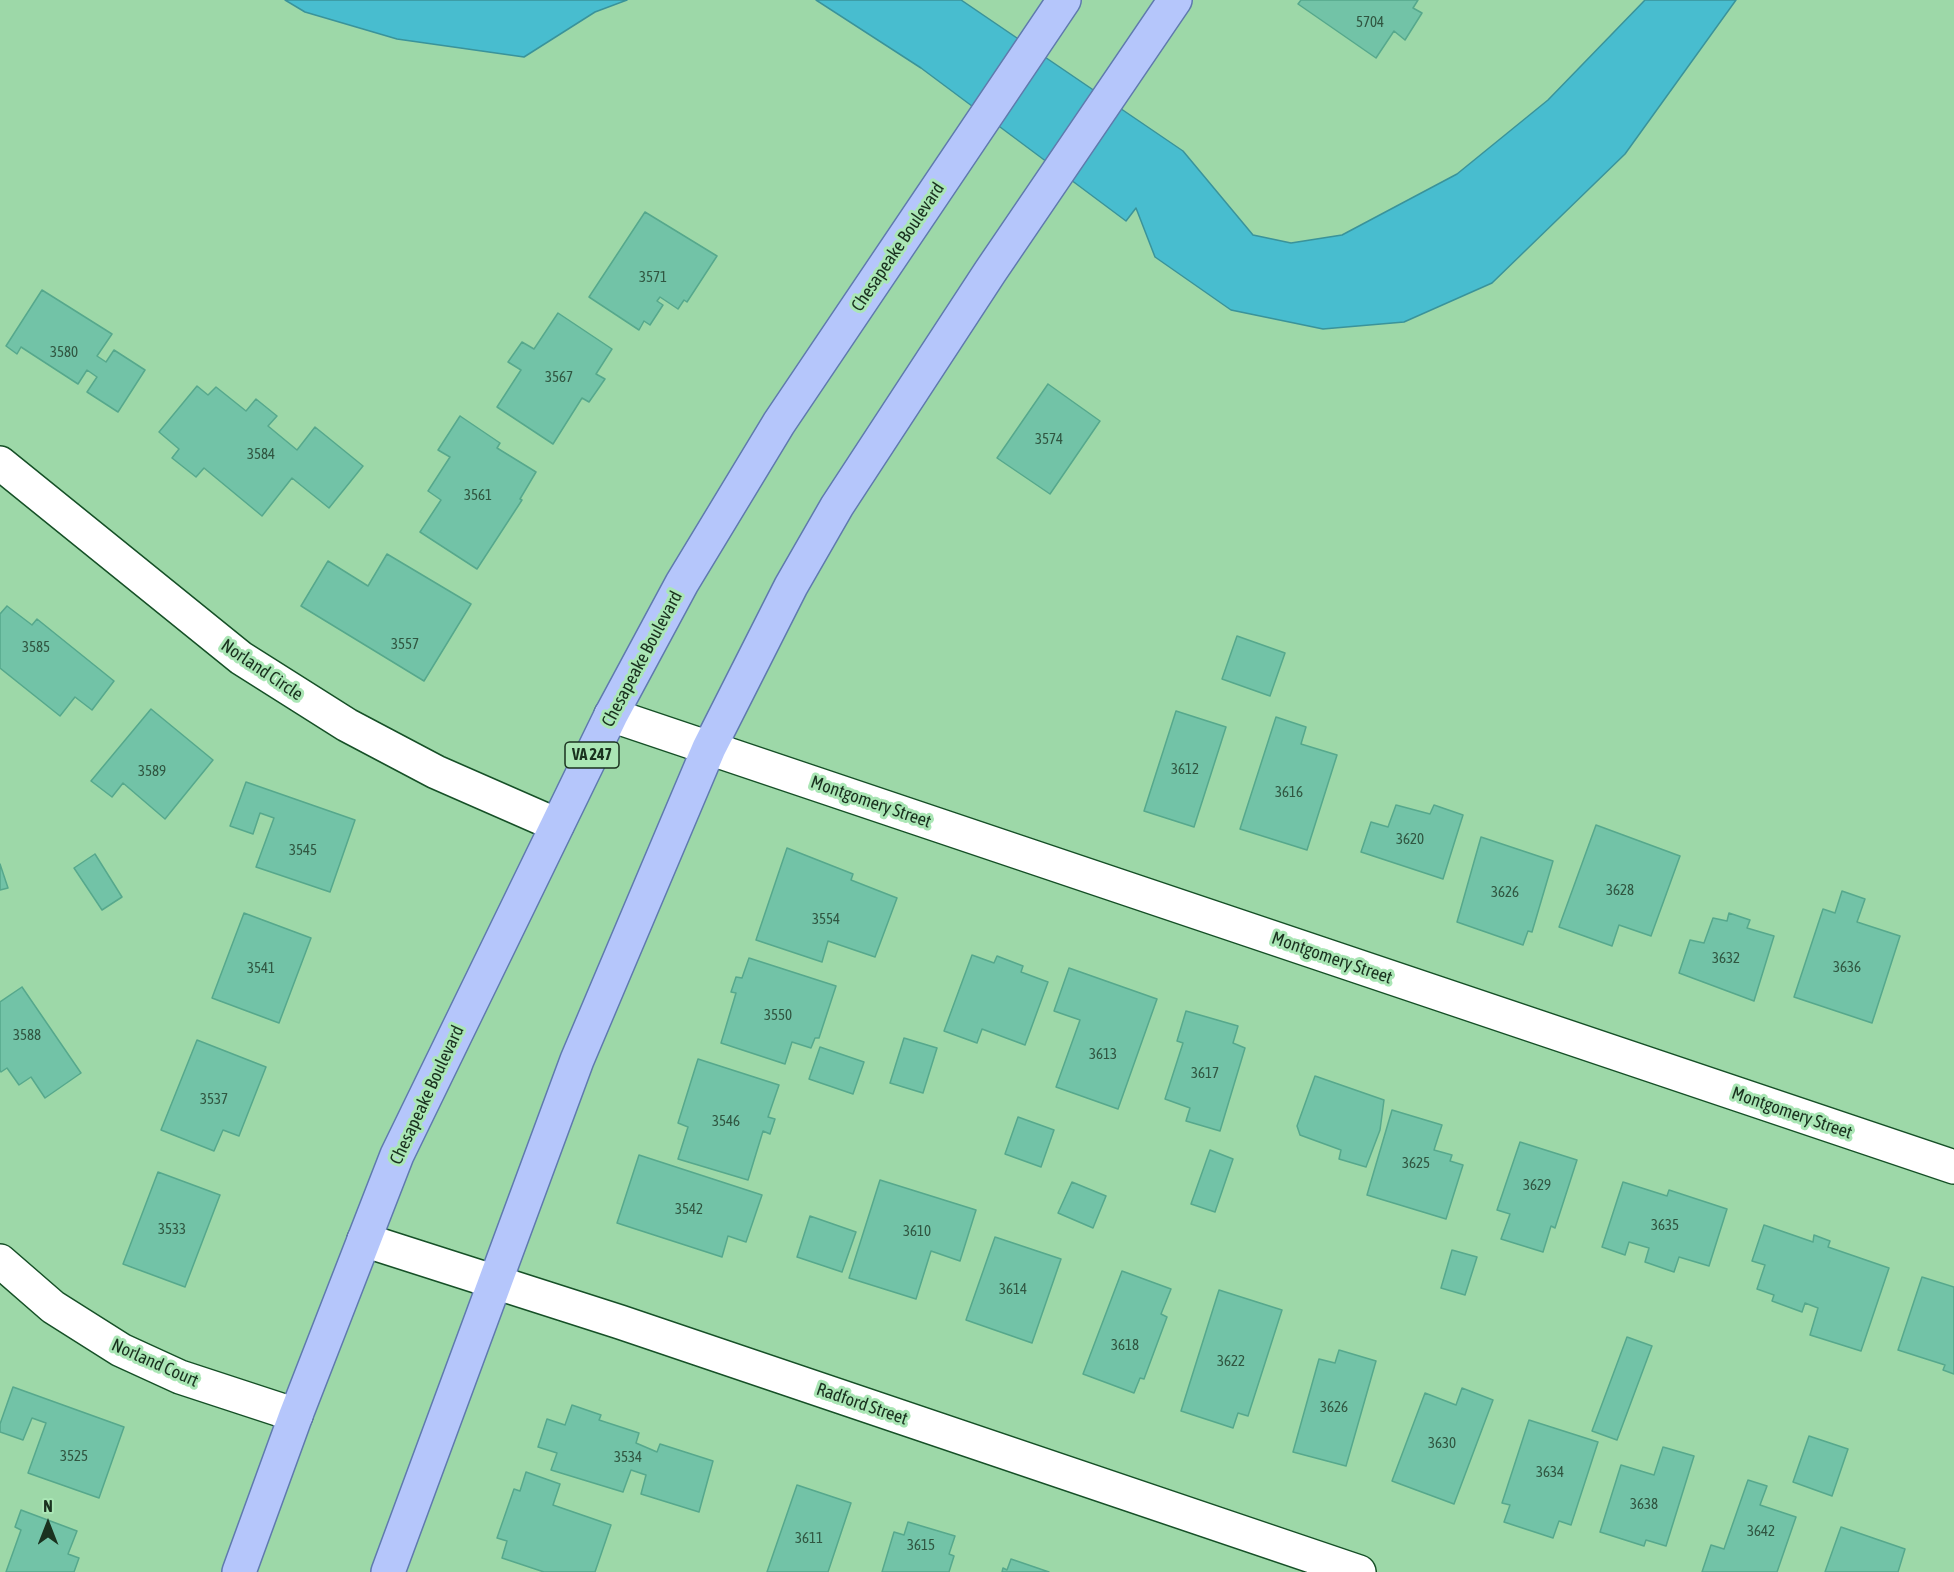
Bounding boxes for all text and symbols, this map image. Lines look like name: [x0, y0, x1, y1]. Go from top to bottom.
house number: 5704: [1356, 13, 1384, 31]
street label: Chesapeake Boulevard: [847, 178, 949, 316]
house number: 3571: [639, 268, 667, 286]
house number: 3580: [50, 343, 78, 361]
house number: 3567: [545, 368, 573, 386]
house number: 3574: [1035, 430, 1063, 448]
house number: 3584: [247, 445, 275, 463]
house number: 3561: [464, 486, 492, 504]
street label: Chesapeake Boulevard: [597, 587, 687, 731]
street label: Norland Circle: [217, 635, 307, 705]
house number: 3557: [391, 635, 419, 653]
house number: 3585: [22, 638, 50, 656]
road number: VA 247: [565, 742, 619, 768]
house number: 3612: [1171, 760, 1199, 778]
house number: 3589: [138, 762, 166, 780]
street label: Montgomery Street: [808, 771, 934, 833]
house number: 3616: [1275, 783, 1303, 801]
house number: 3620: [1396, 830, 1424, 848]
house number: 3545: [289, 841, 317, 859]
house number: 3628: [1606, 881, 1634, 899]
house number: 3626: [1491, 883, 1519, 901]
house number: 3554: [812, 910, 840, 928]
street label: Montgomery Street: [1269, 927, 1395, 989]
house number: 3632: [1712, 949, 1740, 967]
house number: 3636: [1833, 958, 1861, 976]
house number: 3541: [247, 959, 275, 977]
house number: 3550: [764, 1006, 792, 1024]
street label: Chesapeake Boulevard: [385, 1022, 469, 1168]
house number: 3588: [13, 1026, 41, 1044]
house number: 3613: [1089, 1045, 1117, 1063]
house number: 3617: [1191, 1064, 1219, 1082]
street label: Montgomery Street: [1729, 1082, 1855, 1144]
house number: 3537: [200, 1090, 228, 1108]
house number: 3546: [712, 1112, 740, 1130]
house number: 3625: [1402, 1154, 1430, 1172]
house number: 3629: [1523, 1176, 1551, 1194]
house number: 3542: [675, 1200, 703, 1218]
house number: 3635: [1651, 1216, 1679, 1234]
house number: 3533: [158, 1220, 186, 1238]
house number: 3610: [903, 1222, 931, 1240]
house number: 3614: [999, 1280, 1027, 1298]
street label: Norland Court: [108, 1334, 202, 1392]
house number: 3618: [1111, 1336, 1139, 1354]
house number: 3622: [1217, 1352, 1245, 1370]
street label: Radford Street: [814, 1378, 910, 1430]
house number: 3626: [1320, 1398, 1348, 1416]
house number: 3630: [1428, 1434, 1456, 1452]
house number: 3525: [60, 1447, 88, 1465]
house number: 3534: [614, 1448, 642, 1466]
house number: 3634: [1536, 1463, 1564, 1481]
north arrow: [18, 1494, 78, 1554]
house number: 3638: [1630, 1495, 1658, 1513]
text: N: [43, 1497, 53, 1515]
house number: 3642: [1747, 1522, 1775, 1540]
house number: 3611: [795, 1529, 823, 1547]
house number: 3615: [907, 1536, 935, 1554]

